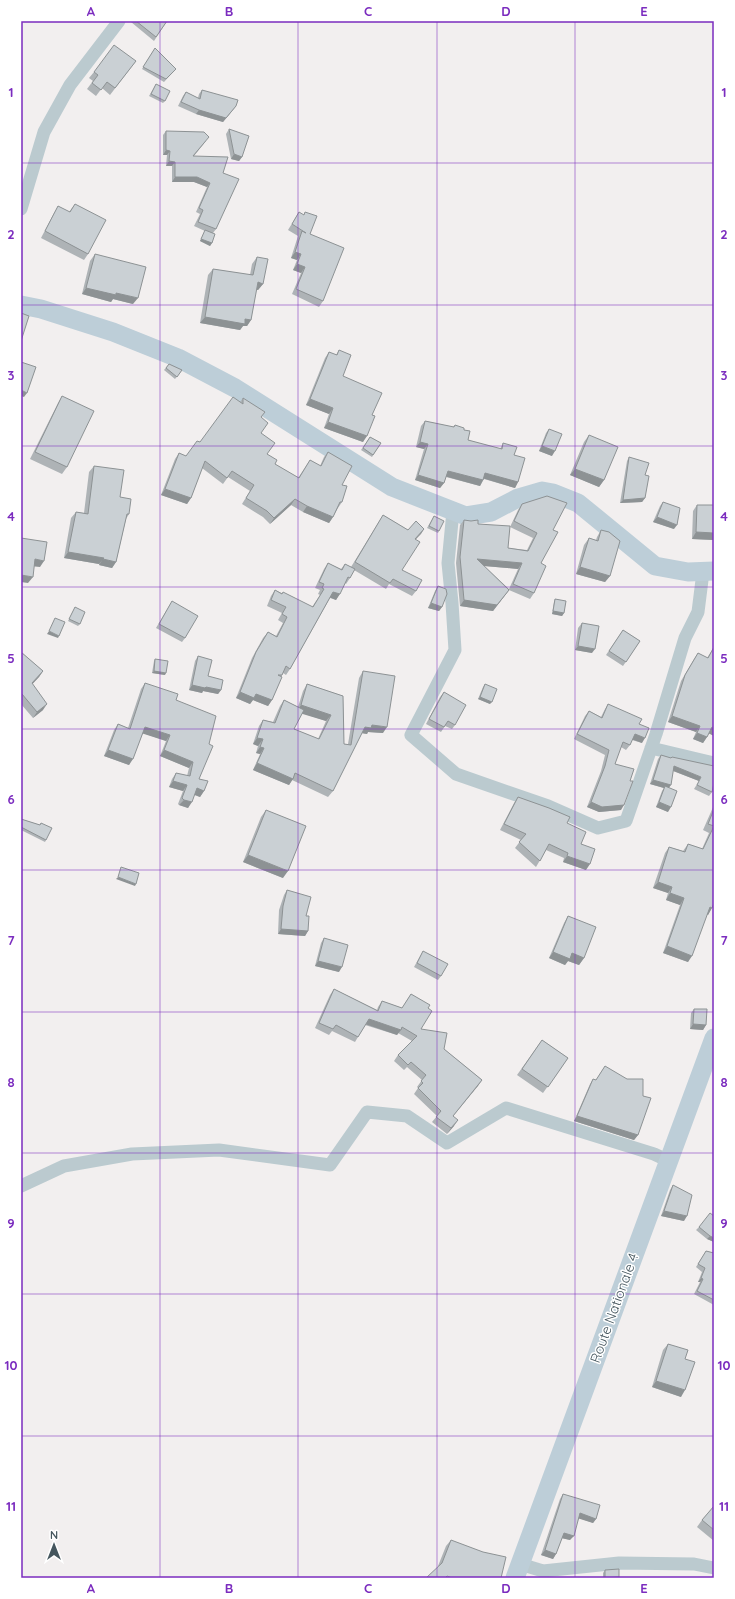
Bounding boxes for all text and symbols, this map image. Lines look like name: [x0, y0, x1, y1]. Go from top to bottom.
text: A: [87, 3, 96, 19]
text: B: [225, 3, 233, 19]
text: C: [364, 3, 372, 19]
text: D: [501, 3, 511, 19]
text: E: [640, 3, 648, 19]
text: 1: [8, 84, 14, 100]
text: 1: [721, 84, 727, 100]
text: 2: [7, 226, 15, 242]
text: 2: [720, 226, 728, 242]
text: 3: [8, 367, 15, 383]
text: 3: [721, 367, 728, 383]
text: 4: [7, 508, 15, 524]
text: 4: [720, 508, 728, 524]
text: 5: [7, 650, 15, 666]
text: 5: [720, 650, 728, 666]
text: 6: [7, 791, 15, 807]
text: 6: [720, 791, 728, 807]
text: 7: [7, 932, 15, 948]
text: 7: [720, 932, 728, 948]
text: 8: [7, 1074, 15, 1090]
text: 8: [720, 1074, 728, 1090]
text: 9: [7, 1215, 15, 1231]
text: 9: [720, 1215, 728, 1231]
street label: Route Nationale 4: [586, 1251, 642, 1365]
text: 10: [4, 1357, 18, 1373]
text: 10: [717, 1357, 731, 1373]
text: 11: [6, 1498, 16, 1514]
text: 11: [719, 1498, 729, 1514]
north arrow: [34, 1525, 74, 1565]
text: N: [50, 1528, 58, 1542]
text: A: [87, 1580, 96, 1596]
text: B: [225, 1580, 233, 1596]
text: C: [364, 1580, 372, 1596]
text: D: [501, 1580, 511, 1596]
text: E: [640, 1580, 648, 1596]

